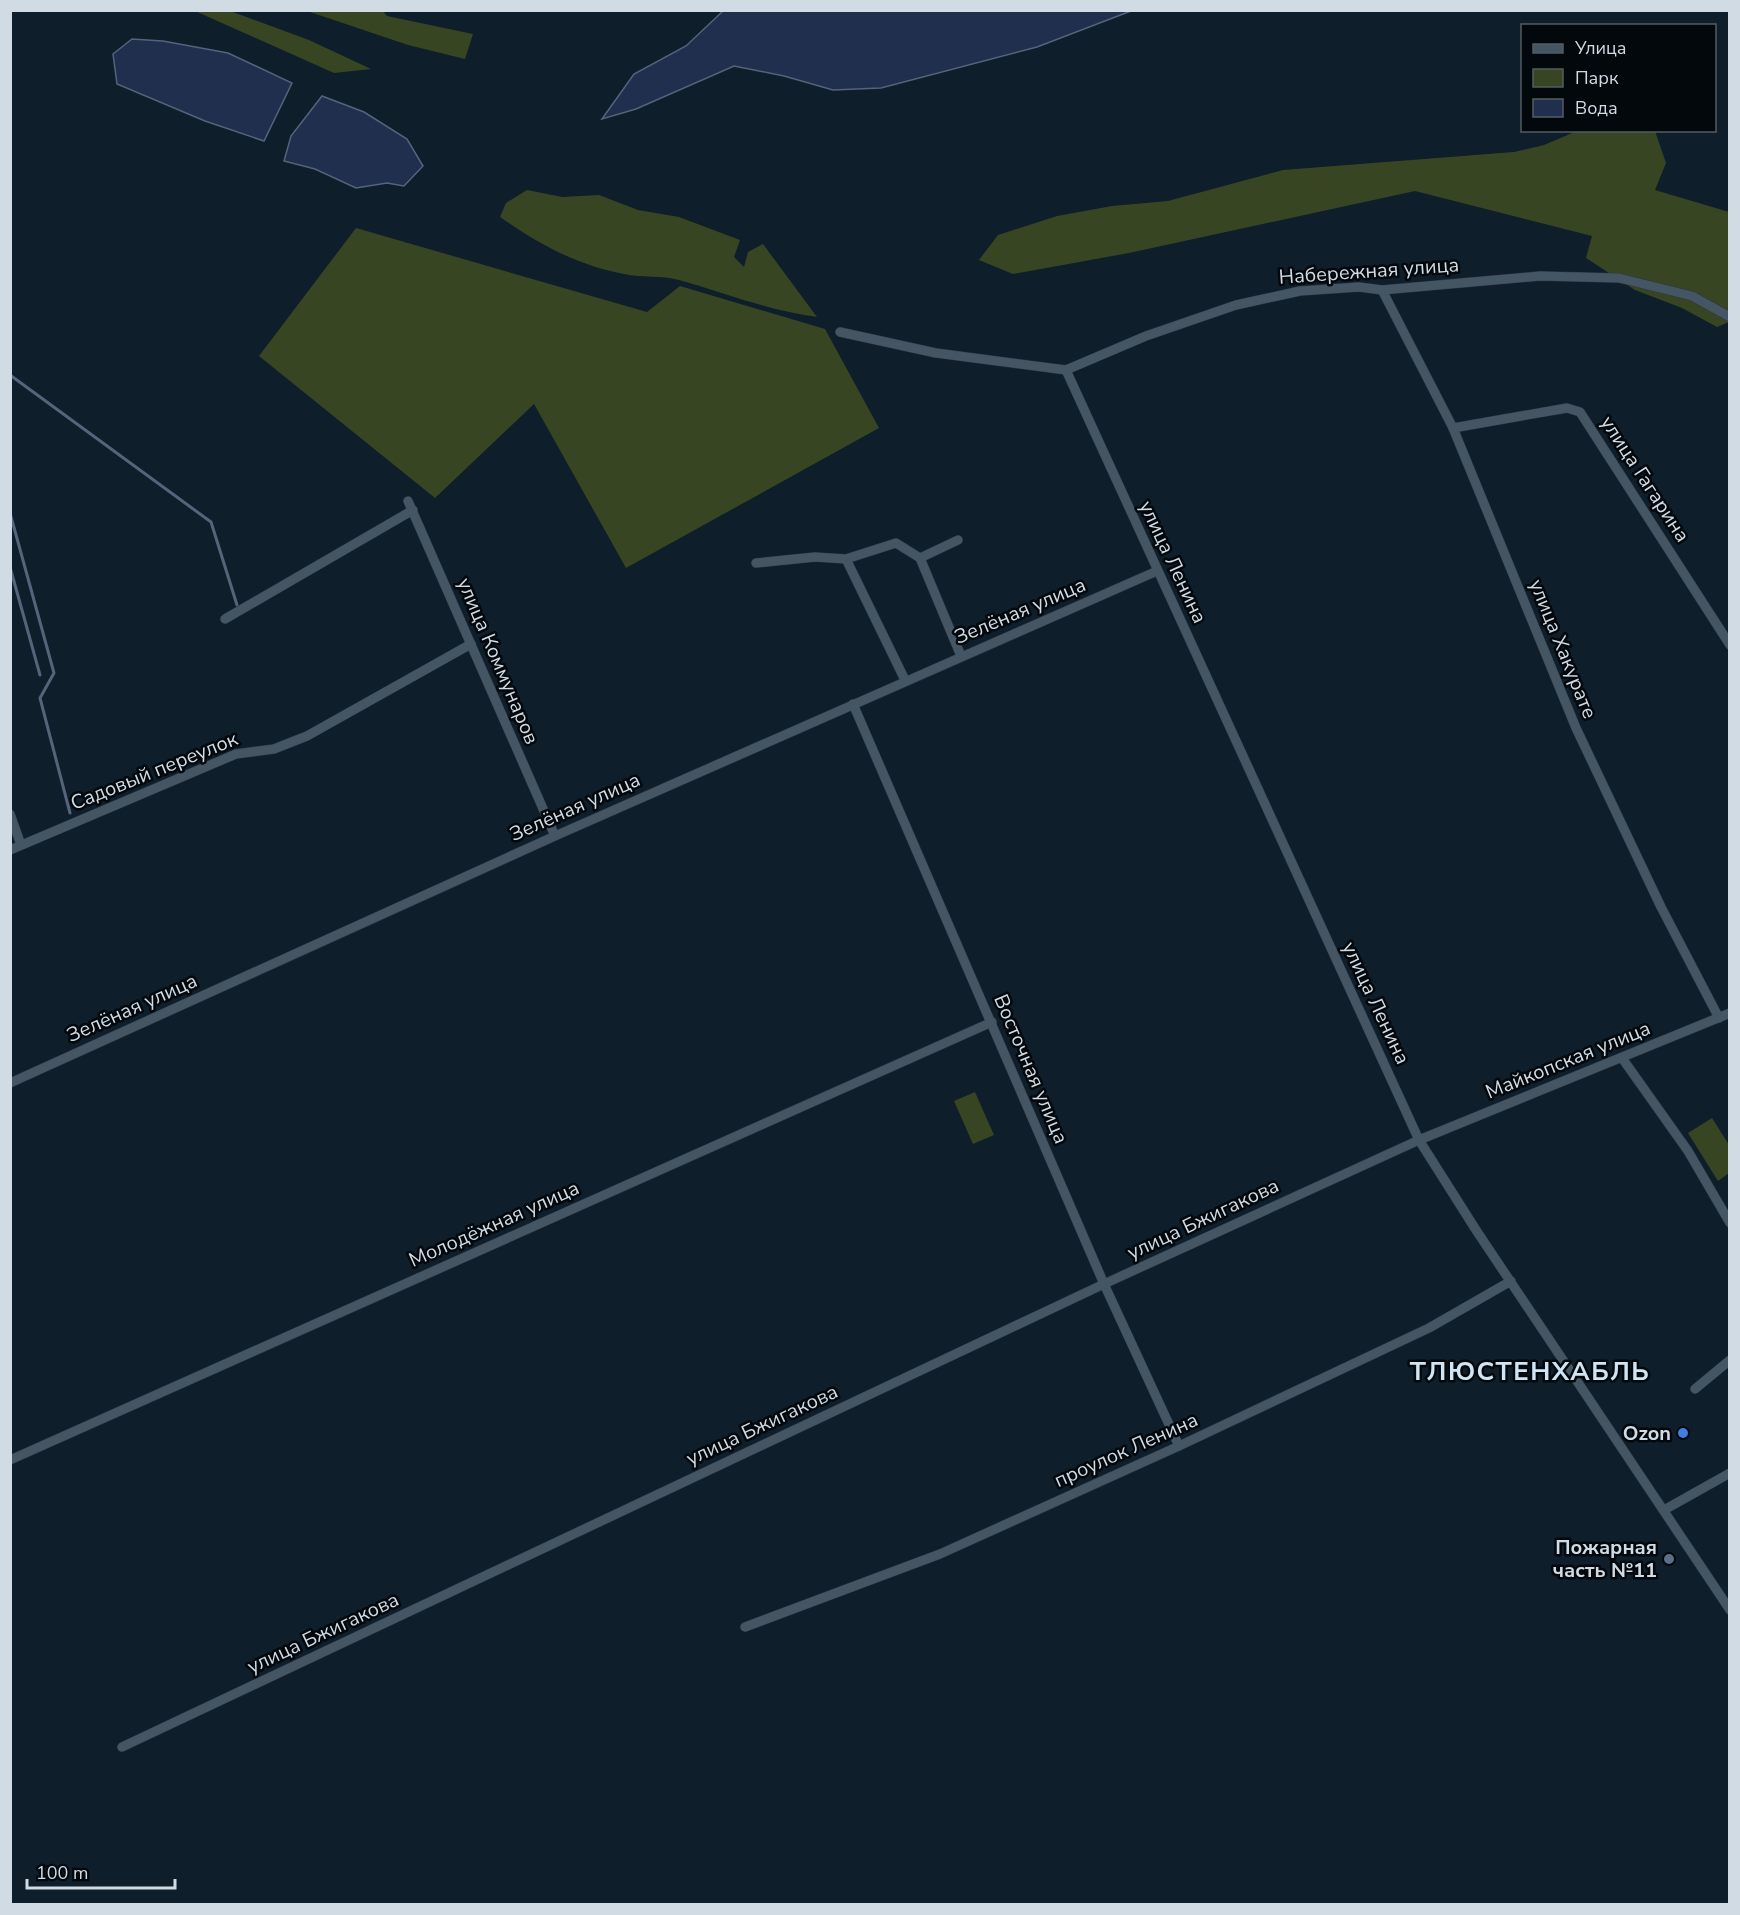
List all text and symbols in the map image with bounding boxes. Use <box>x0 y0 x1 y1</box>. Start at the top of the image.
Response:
legend <box>1521 24 1716 132</box>
text: Улица <box>1574 36 1626 60</box>
text: Парк <box>1575 66 1619 90</box>
text: Вода <box>1575 96 1618 120</box>
street label: Набережная улица <box>1278 251 1460 291</box>
street label: улица Гагарина <box>1594 411 1696 547</box>
street label: улица Ленина <box>1133 496 1213 628</box>
street label: Зелёная улица <box>950 571 1090 651</box>
street label: улица Коммунаров <box>451 574 545 748</box>
street label: улица Хакурате <box>1523 575 1603 723</box>
street label: Садовый переулок <box>66 725 242 817</box>
street label: Зелёная улица <box>505 766 645 848</box>
street label: улица Ленина <box>1336 937 1416 1069</box>
street label: Зелёная улица <box>62 967 202 1049</box>
street label: Восточная улица <box>987 990 1075 1148</box>
street label: Майкопская улица <box>1482 1015 1654 1105</box>
street label: улица Бжигакова <box>1123 1172 1283 1266</box>
street label: Молодёжная улица <box>405 1174 583 1274</box>
district label: ТЛЮСТЕНХАБЛЬ <box>1410 1354 1650 1389</box>
street label: улица Бжигакова <box>682 1378 842 1472</box>
street label: проулок Ленина <box>1050 1406 1202 1494</box>
place label: Ozon <box>1623 1420 1671 1447</box>
marker: Ozon <box>1676 1426 1690 1440</box>
place label: Пожарная часть №11 <box>1553 1534 1657 1584</box>
marker: Пожарная часть №11 <box>1662 1552 1676 1566</box>
street label: улица Бжигакова <box>243 1586 403 1680</box>
scale bar <box>27 1852 176 1890</box>
text: 100 m <box>36 1861 88 1885</box>

